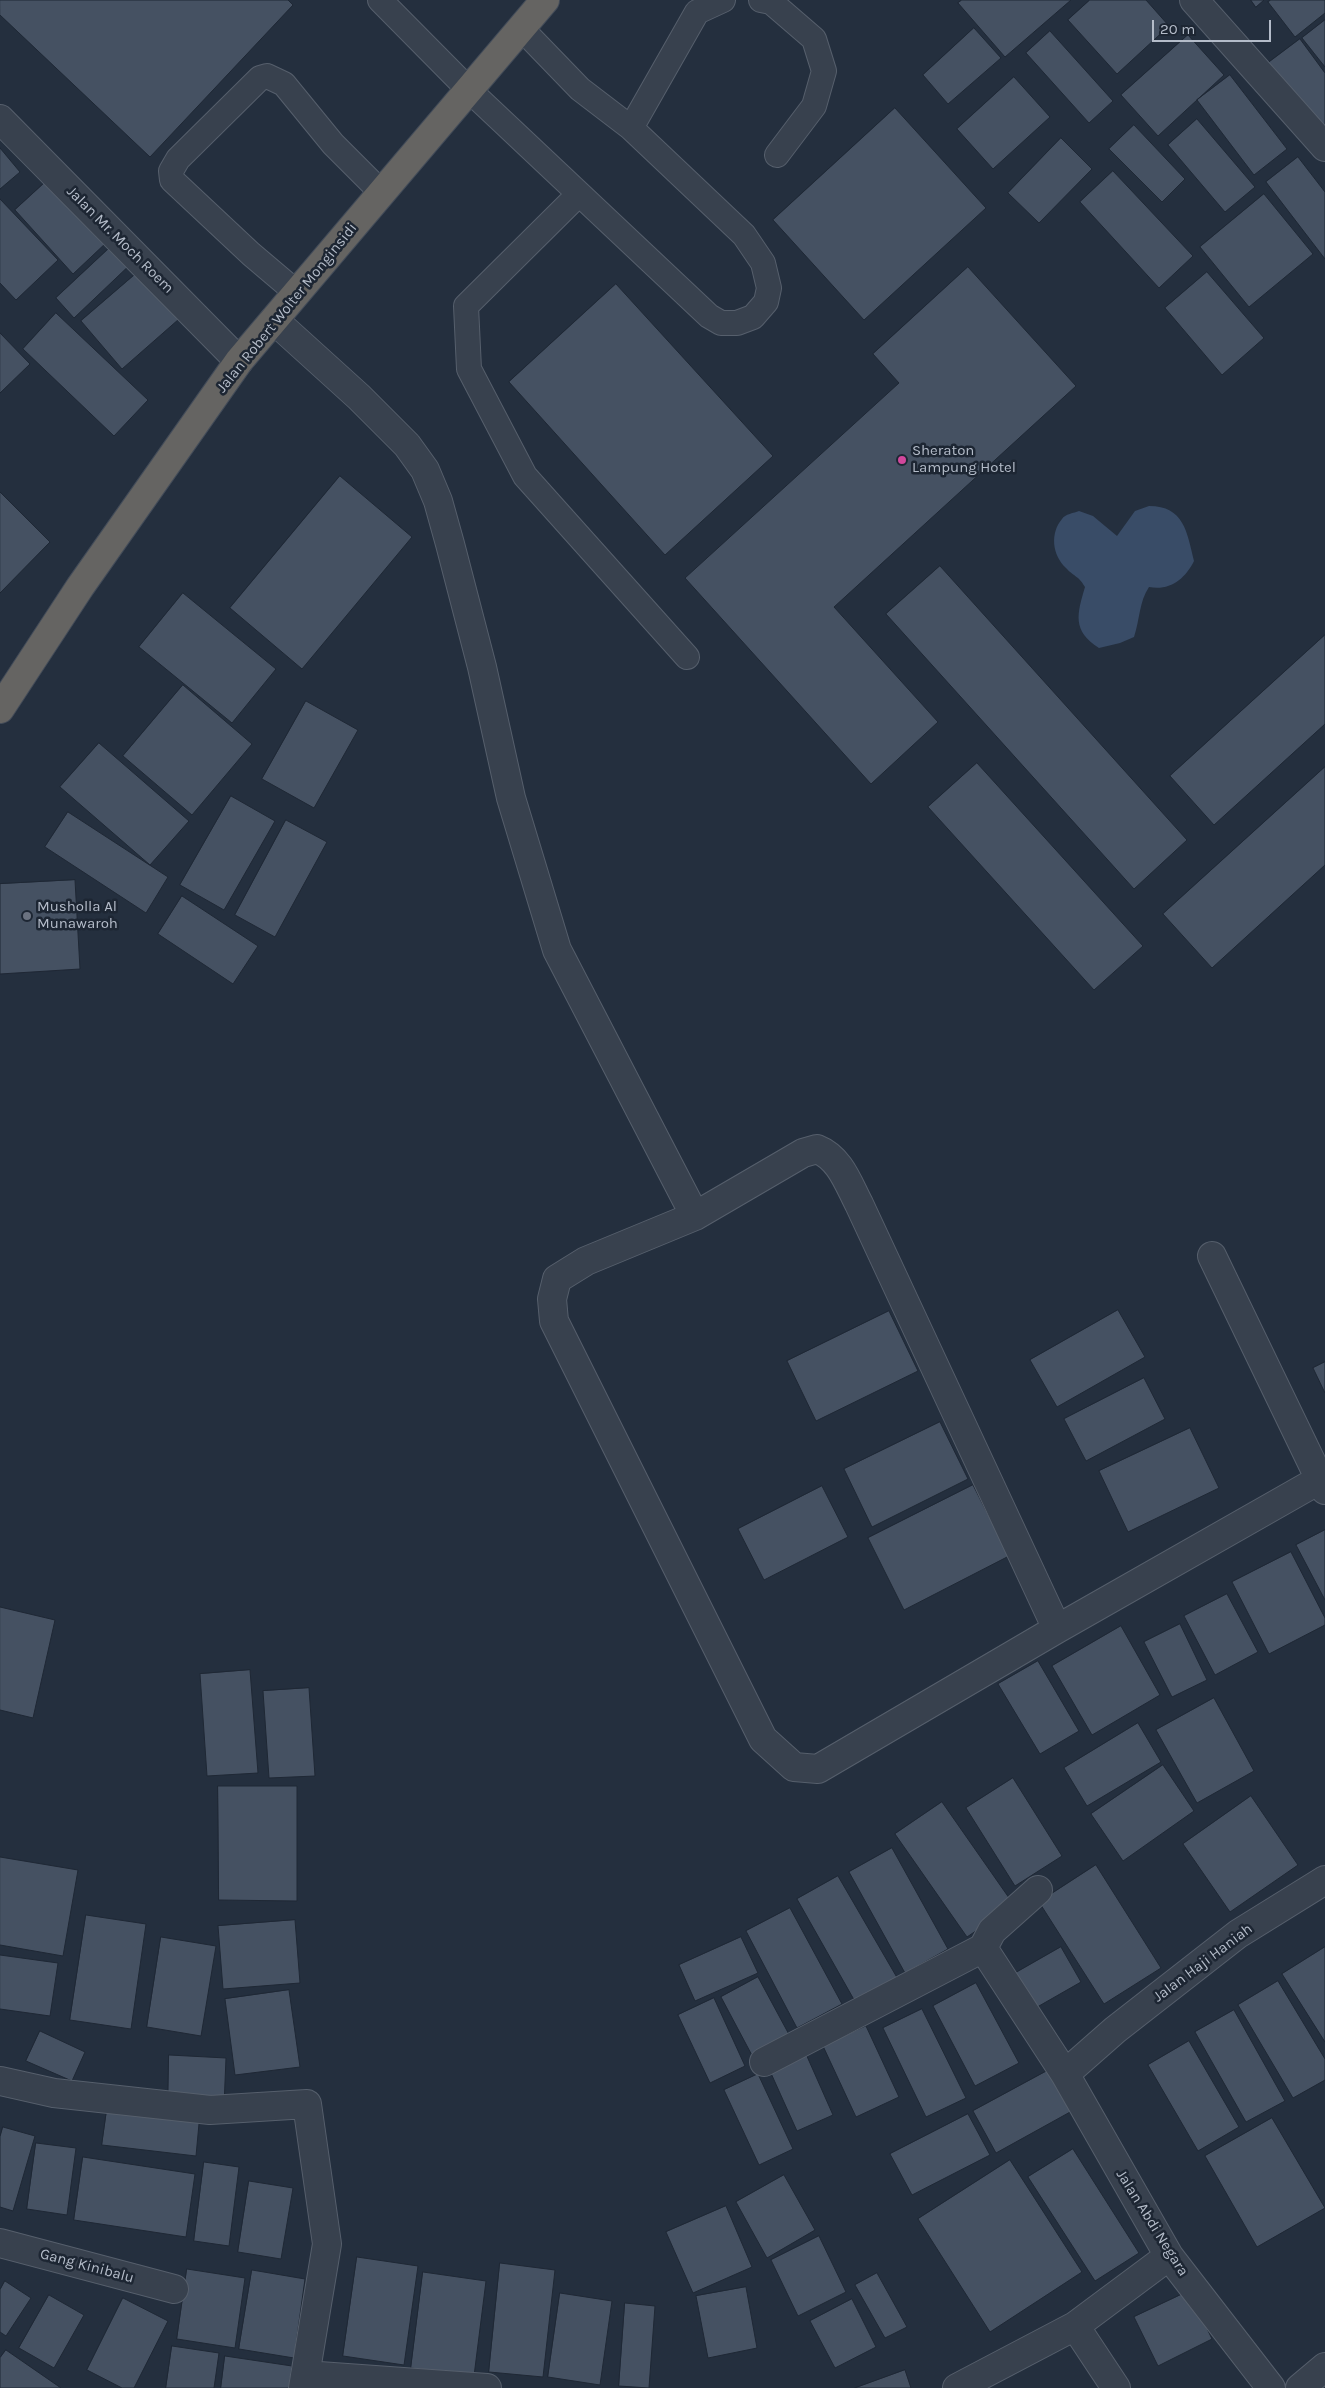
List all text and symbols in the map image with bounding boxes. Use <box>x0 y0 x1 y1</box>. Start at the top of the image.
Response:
scale bar <box>1155 10 1274 42</box>
text: 20 m <box>1160 20 1195 38</box>
street label: Jalan Mr. Moch Roem <box>63 183 177 297</box>
street label: Jalan Robert Wolter Monginsidi <box>213 219 361 397</box>
place label: Sheraton Lampung Hotel <box>912 442 1016 477</box>
marker: Sheraton Lampung Hotel <box>896 454 908 466</box>
place label: Musholla Al Munawaroh <box>37 898 118 933</box>
marker: Musholla Al Munawaroh <box>21 910 33 922</box>
street label: Jalan Haji Haniah <box>1150 1920 1256 2006</box>
street label: Jalan Abdi Negara <box>1112 2166 1192 2280</box>
street label: Gang Kinibalu <box>38 2245 136 2287</box>

